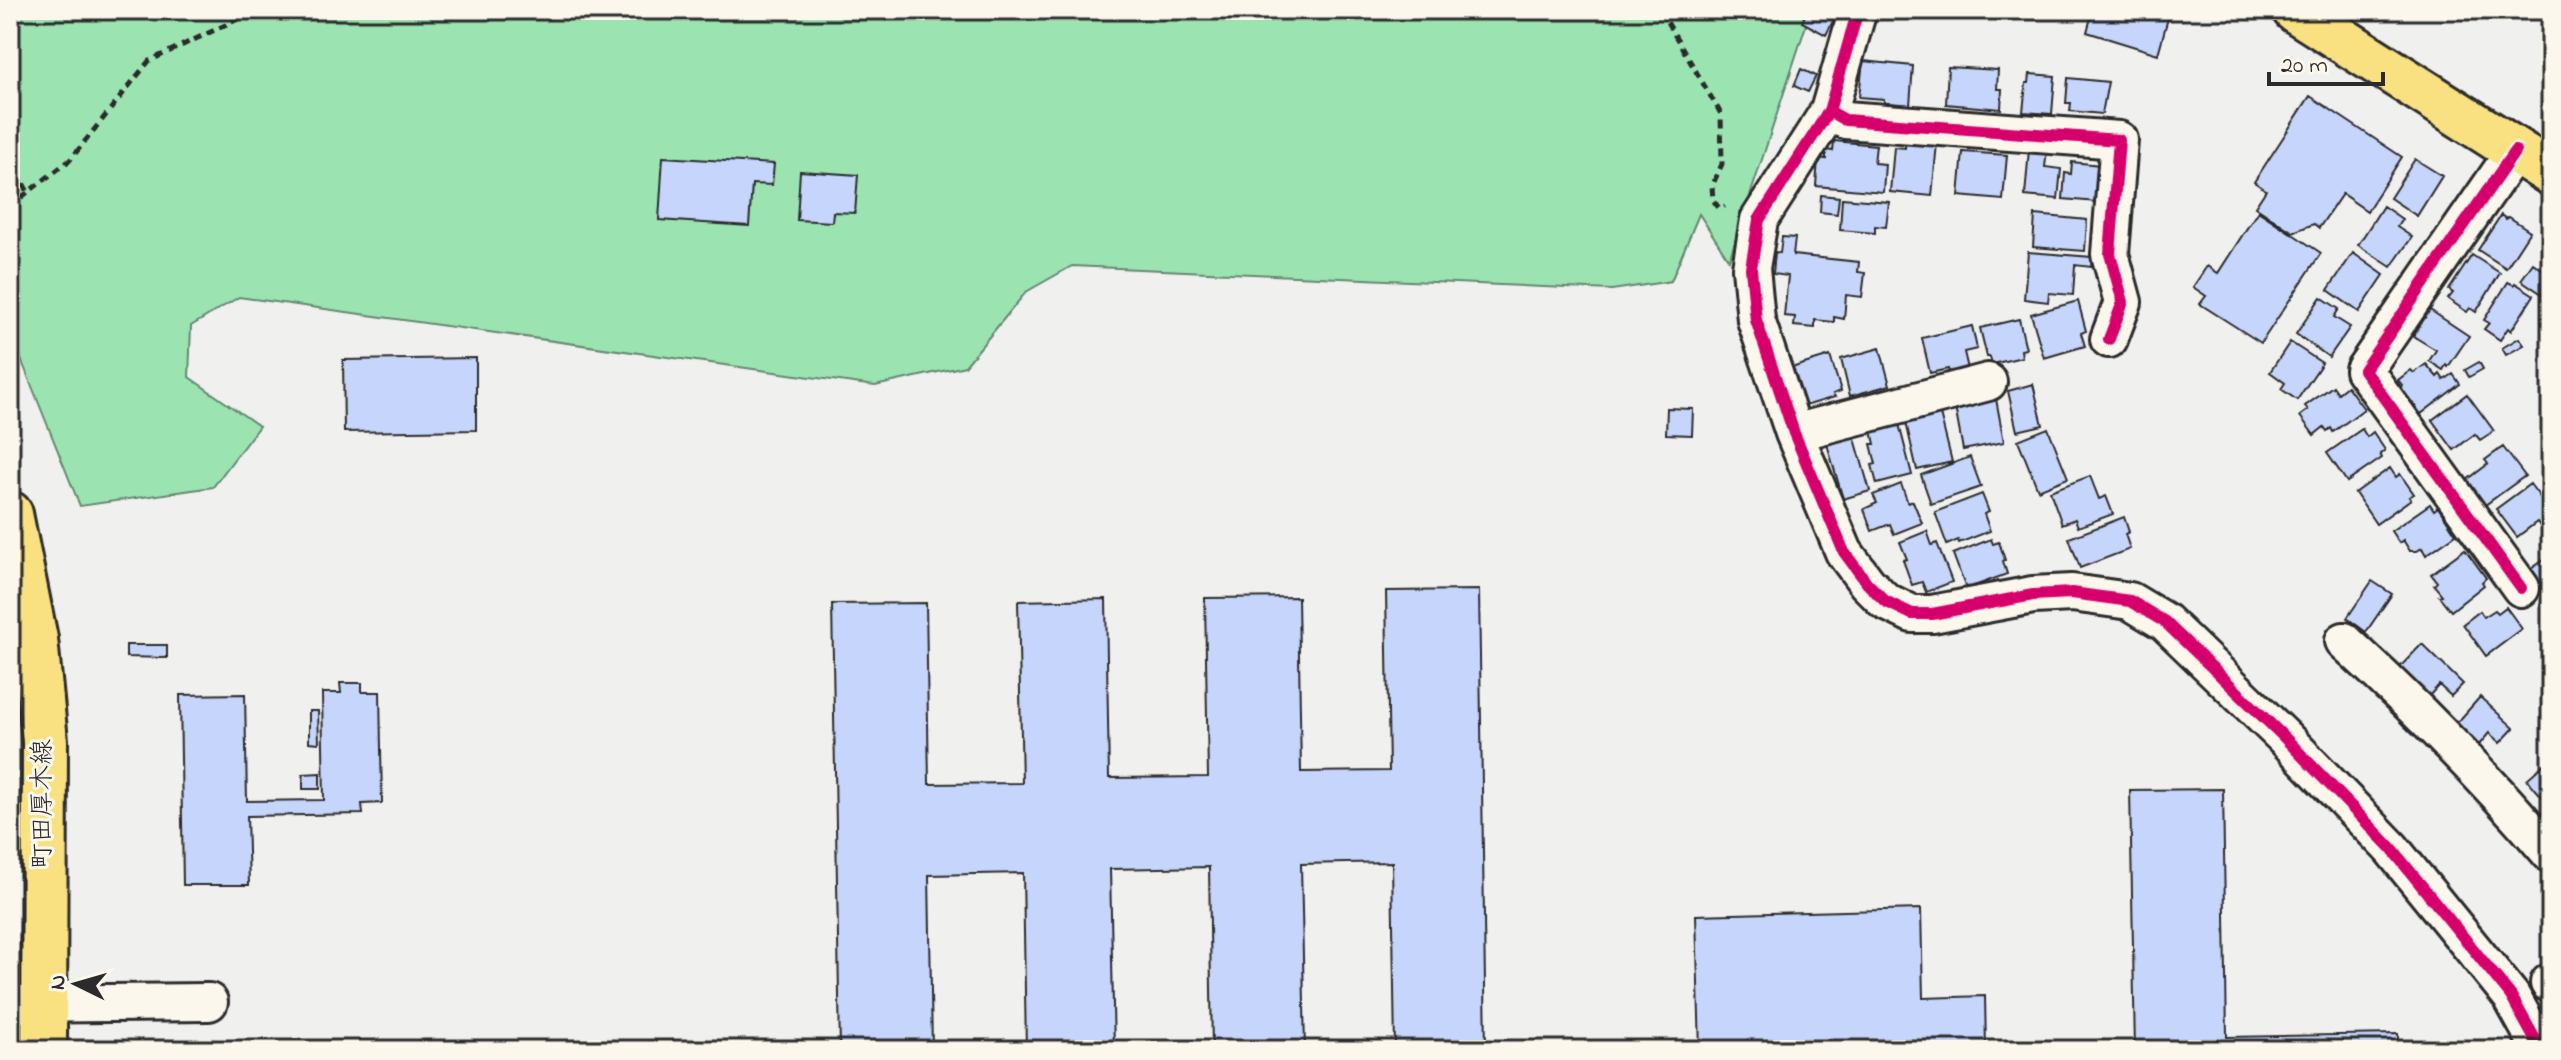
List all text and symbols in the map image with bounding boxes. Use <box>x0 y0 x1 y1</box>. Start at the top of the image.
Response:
scale bar <box>2269 36 2383 86</box>
text: 20 m <box>2281 49 2328 84</box>
street label: 町田厚木線 <box>25 739 63 869</box>
north arrow <box>36 944 116 1024</box>
text: N <box>42 974 76 991</box>

